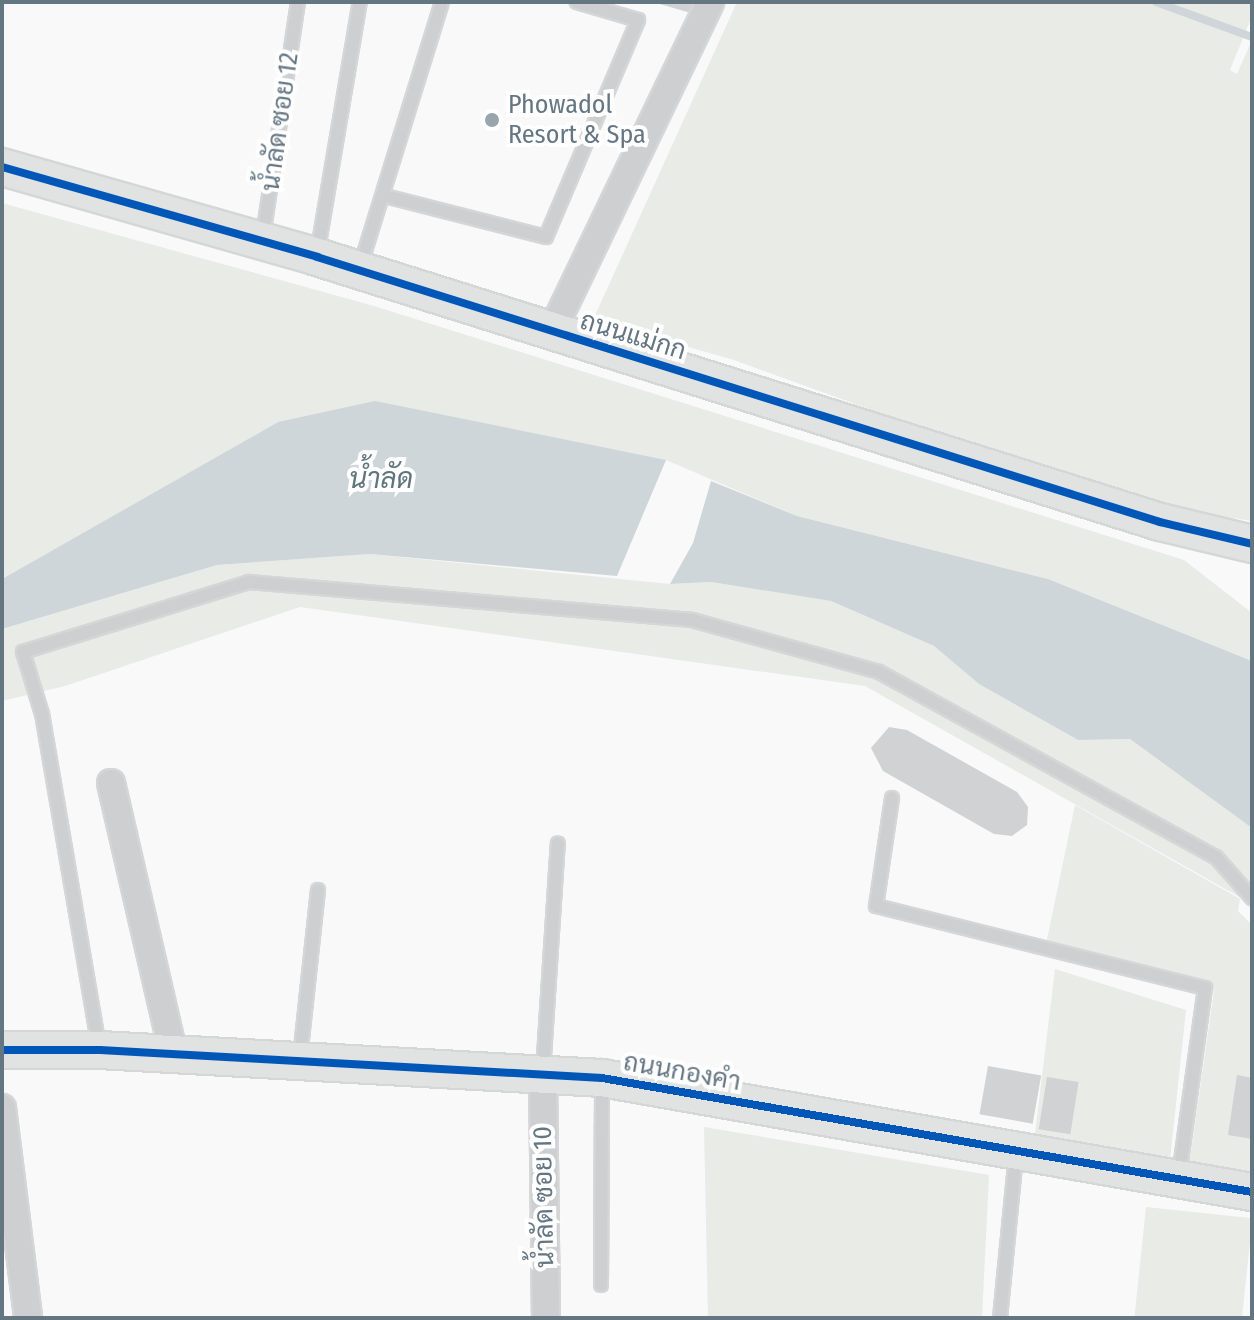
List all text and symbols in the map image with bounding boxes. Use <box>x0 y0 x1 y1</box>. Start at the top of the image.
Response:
street label: น้ำลัด ซอย 12 <box>255 51 305 193</box>
place label: Phowadol Resort & Spa <box>508 89 646 150</box>
marker: Phowadol Resort & Spa <box>483 111 501 129</box>
street label: ถนนแม่กก <box>576 305 690 367</box>
water label: น้ำลัด <box>349 462 413 496</box>
street label: ถนนกองคำ <box>621 1046 743 1098</box>
street label: น้ำลัด ซอย 10 <box>527 1126 561 1268</box>

